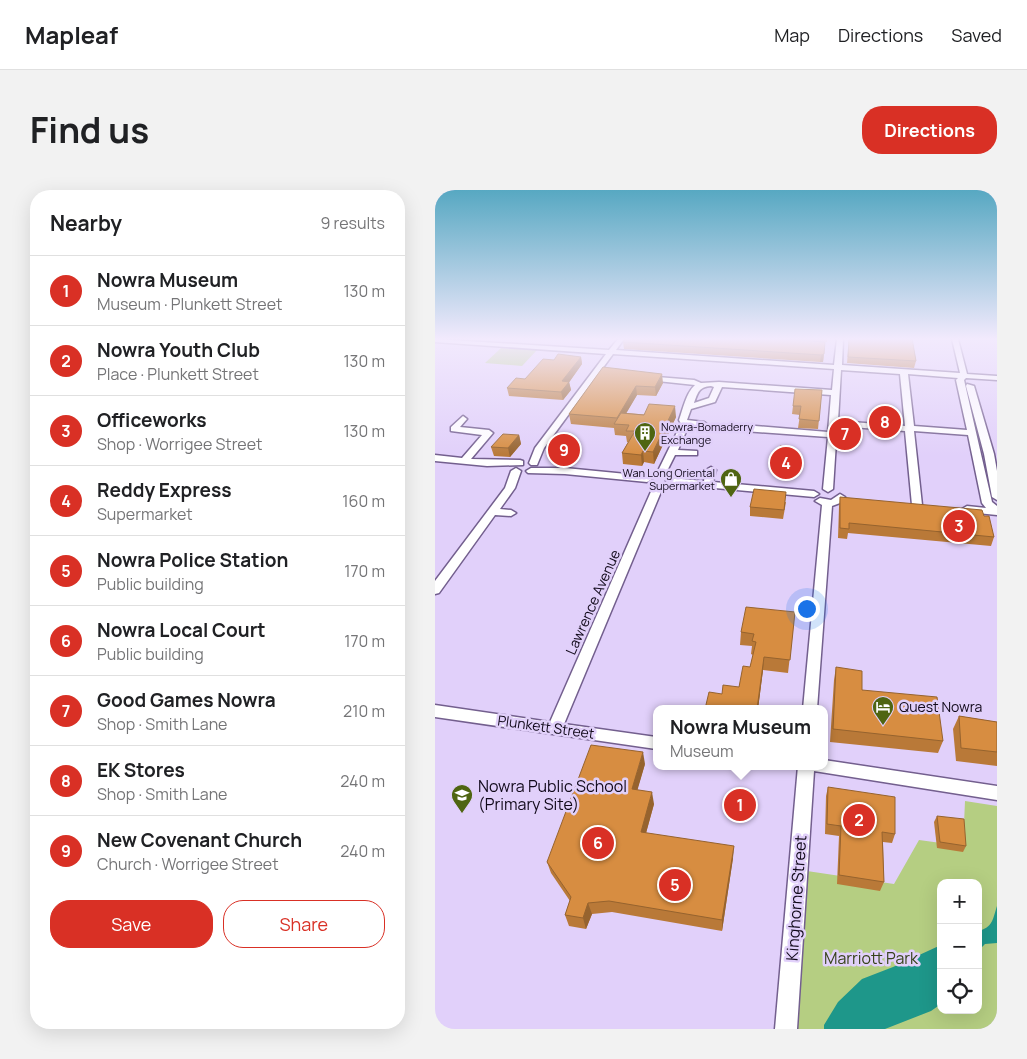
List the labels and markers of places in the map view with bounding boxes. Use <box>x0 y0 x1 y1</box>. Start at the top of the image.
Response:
pin: 8 <box>869 403 901 441</box>
pin: 7 <box>829 415 861 453</box>
place label: Nowra-Bomaderry Exchange <box>661 419 753 447</box>
building icon: Nowra-Bomaderry Exchange <box>633 421 657 452</box>
pin: 9 <box>548 431 580 469</box>
pin: 4 <box>770 444 802 482</box>
place label: Wan Long Oriental Supermarket <box>623 465 715 493</box>
shop icon: Wan Long Oriental Supermarket <box>719 467 743 498</box>
pin: 3 <box>943 507 975 545</box>
hotel icon: Quest Nowra <box>871 695 895 726</box>
place label: Quest Nowra <box>899 697 982 716</box>
place label: Nowra Public School (Primary Site) <box>478 775 627 815</box>
school or university icon: Nowra Public School (Primary Site) <box>450 783 474 814</box>
pin: 1 <box>724 786 756 824</box>
pin: 2 <box>843 801 875 839</box>
pin: 6 <box>582 824 614 862</box>
pin: 5 <box>659 866 691 904</box>

